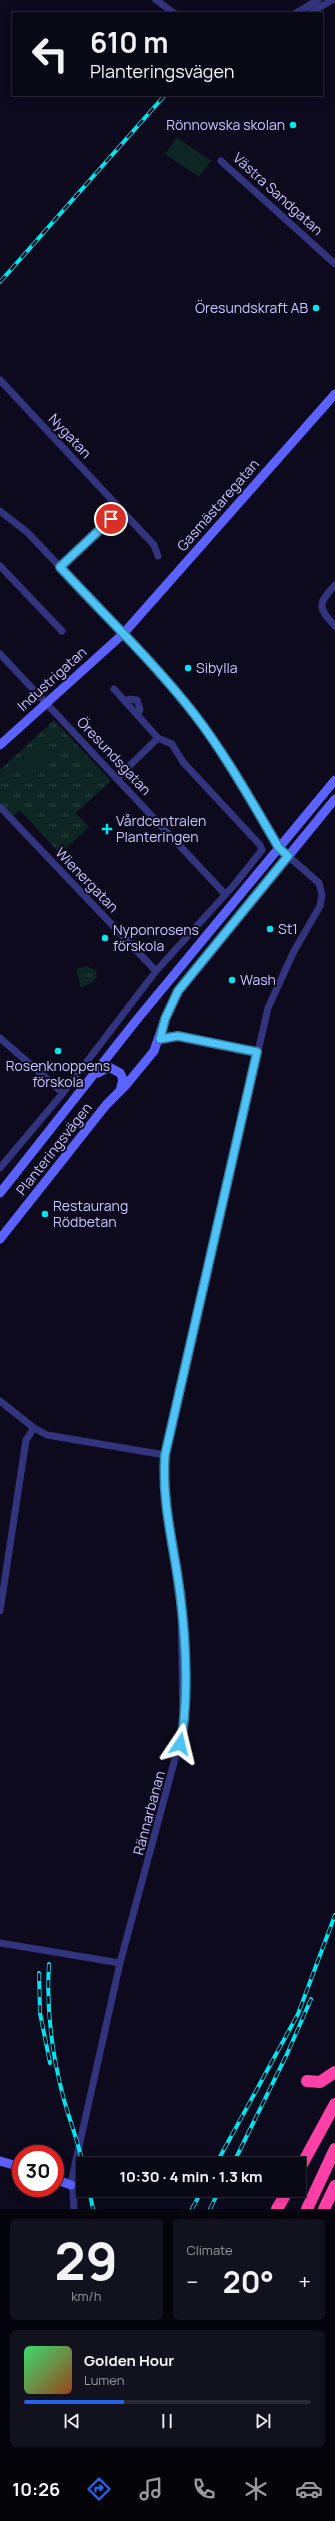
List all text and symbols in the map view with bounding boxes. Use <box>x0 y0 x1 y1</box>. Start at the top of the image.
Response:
text: 610 m <box>90 23 168 61</box>
icon: left <box>24 28 76 80</box>
text: Planteringsvägen <box>90 59 234 83</box>
place label: Rönnowska skolan <box>166 115 285 134</box>
marker: Rönnowska skolan <box>288 120 298 130</box>
street label: Västra Sandgatan <box>229 148 327 239</box>
place label: Öresundskraft AB <box>195 298 308 317</box>
marker: Öresundskraft AB <box>311 303 321 313</box>
street label: Nygatan <box>45 409 96 462</box>
street label: Gasmästaregatan <box>172 455 263 555</box>
pin <box>94 502 128 536</box>
icon: arrive <box>100 508 122 530</box>
street label: Industrigatan <box>13 642 90 715</box>
place label: Sibylla <box>196 658 238 677</box>
marker: Sibylla <box>183 663 193 673</box>
street label: Öresundsgatan <box>73 712 156 799</box>
place label: Vårdcentralen Planteringen <box>116 811 206 846</box>
marker: Vårdcentralen Planteringen <box>101 823 113 835</box>
street label: Wienergatan <box>52 843 123 916</box>
place label: St1 <box>278 919 298 938</box>
place label: Nyponrosens förskola <box>113 920 199 955</box>
marker: St1 <box>265 924 275 934</box>
marker: Nyponrosens förskola <box>100 933 110 943</box>
place label: Wash <box>240 970 276 989</box>
marker: Wash <box>227 975 237 985</box>
marker: Rosenknoppens förskola <box>53 1046 63 1056</box>
place label: Rosenknoppens förskola <box>6 1056 110 1091</box>
street label: Planteringsvägen <box>12 1099 96 1199</box>
place label: Restaurang Rödbetan <box>53 1196 128 1231</box>
marker: Restaurang Rödbetan <box>40 1209 50 1219</box>
position arrow <box>159 1723 201 1765</box>
street label: Rännarbanan <box>128 1769 169 1857</box>
speed limit sign: 30 <box>12 2145 64 2197</box>
text: 10:30 · 4 min · 1.3 km <box>119 2166 263 2187</box>
text: 29 <box>55 2225 118 2296</box>
text: Climate <box>187 2241 233 2259</box>
text: 20° <box>223 2261 274 2302</box>
text: − <box>187 2267 198 2297</box>
text: + <box>298 2267 311 2297</box>
text: km/h <box>71 2287 101 2305</box>
text: Golden Hour <box>84 2350 174 2371</box>
text: Lumen <box>84 2371 124 2389</box>
icon: previous <box>61 2410 83 2432</box>
icon: pause <box>156 2410 178 2432</box>
icon: next <box>252 2410 274 2432</box>
icon: directions <box>85 2475 113 2503</box>
icon: music <box>137 2475 165 2503</box>
icon: phone <box>190 2475 218 2503</box>
icon: climate <box>242 2475 270 2503</box>
icon: car <box>295 2475 323 2503</box>
text: 10:26 <box>12 2477 60 2501</box>

